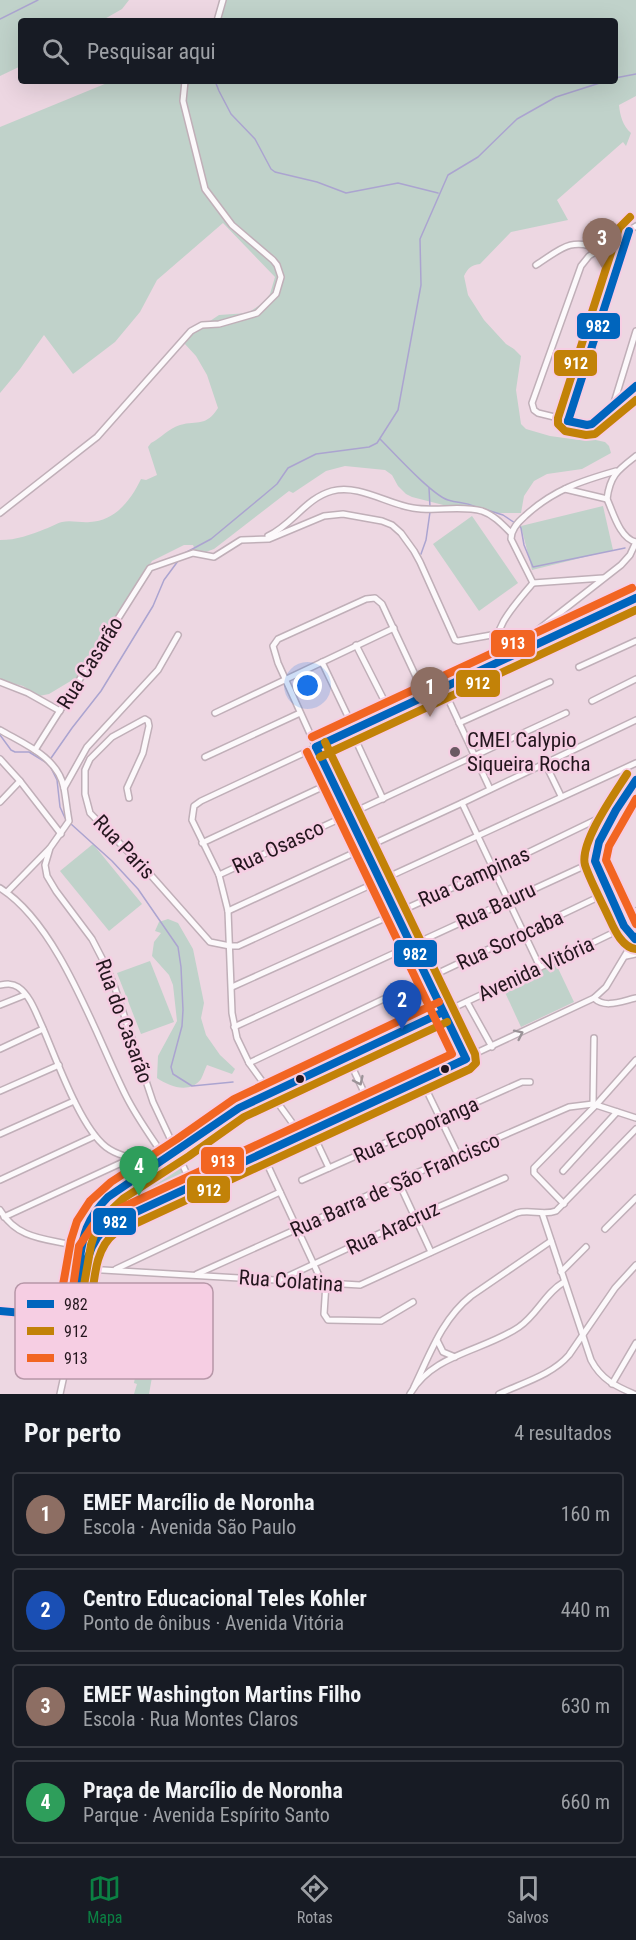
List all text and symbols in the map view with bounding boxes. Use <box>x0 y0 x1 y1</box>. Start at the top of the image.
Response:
search box <box>18 18 618 84</box>
icon: search <box>39 35 72 68</box>
text: Pesquisar aqui <box>87 39 216 64</box>
pin: 3 <box>582 218 622 268</box>
line badge: 982 <box>576 312 621 340</box>
text: 982 <box>586 317 610 336</box>
line badge: 912 <box>553 349 598 377</box>
text: 912 <box>564 354 588 373</box>
street label: Rua Casarão <box>52 612 128 714</box>
line badge: 913 <box>490 629 536 658</box>
text: 913 <box>501 634 525 653</box>
pin: 1 <box>410 668 450 717</box>
line badge: 912 <box>455 669 501 698</box>
your location <box>293 671 322 700</box>
text: 912 <box>466 674 490 693</box>
place label: CMEI Calypio Siqueira Rocha <box>467 728 591 776</box>
marker: CMEI Calypio Siqueira Rocha <box>448 745 462 759</box>
street label: Rua Paris <box>88 810 160 884</box>
street label: Rua Osasco <box>228 815 328 879</box>
street label: Rua Campinas <box>415 842 533 912</box>
street label: Rua Bauru <box>453 877 539 935</box>
street label: Rua Sorocaba <box>453 905 567 975</box>
street label: Avenida Vitória <box>474 932 598 1006</box>
line badge: 982 <box>393 939 438 968</box>
text: 982 <box>403 945 427 964</box>
street label: Rua do Casarão <box>90 956 158 1086</box>
pin: 2 <box>382 980 422 1030</box>
one-way arrow <box>512 1029 523 1041</box>
unlabelled marker <box>439 1063 451 1075</box>
unlabelled marker <box>294 1073 306 1085</box>
one-way arrow <box>351 1074 363 1085</box>
street label: Rua Ecoporanga <box>350 1092 482 1168</box>
street label: Rua Barra de São Francisco <box>287 1128 503 1242</box>
pin: 4 <box>120 1146 158 1196</box>
line badge: 913 <box>200 1146 245 1175</box>
text: 913 <box>211 1152 235 1171</box>
line badge: 912 <box>186 1175 231 1204</box>
text: 912 <box>197 1181 221 1200</box>
street label: Rua Aracruz <box>343 1196 443 1260</box>
line badge: 982 <box>92 1207 137 1236</box>
text: 982 <box>103 1213 127 1232</box>
street label: Rua Colatina <box>238 1265 344 1297</box>
legend <box>15 1283 213 1379</box>
text: 982 <box>64 1295 88 1314</box>
text: 912 <box>64 1322 88 1341</box>
text: 913 <box>64 1349 88 1368</box>
text: Por perto <box>24 1418 121 1448</box>
text: 4 resultados <box>514 1421 612 1445</box>
text: EMEF Marcílio de Noronha <box>83 1490 315 1515</box>
text: 1 <box>40 1502 51 1526</box>
text: 160 m <box>561 1502 610 1526</box>
text: Escola · Avenida São Paulo <box>83 1515 296 1539</box>
text: Centro Educacional Teles Kohler <box>83 1586 367 1611</box>
text: 2 <box>40 1598 51 1622</box>
text: 440 m <box>561 1598 610 1622</box>
text: Ponto de ônibus · Avenida Vitória <box>83 1611 344 1635</box>
text: EMEF Washington Martins Filho <box>83 1682 361 1707</box>
text: 3 <box>40 1694 51 1718</box>
text: 630 m <box>561 1694 610 1718</box>
text: Escola · Rua Montes Claros <box>83 1707 298 1731</box>
text: Praça de Marcílio de Noronha <box>83 1778 343 1803</box>
text: 4 <box>40 1790 51 1814</box>
text: 660 m <box>561 1790 610 1814</box>
text: Parque · Avenida Espírito Santo <box>83 1803 330 1827</box>
tab: Mapa <box>87 1872 122 1927</box>
tab: Rotas <box>297 1872 333 1927</box>
tab: Salvos <box>507 1872 549 1927</box>

